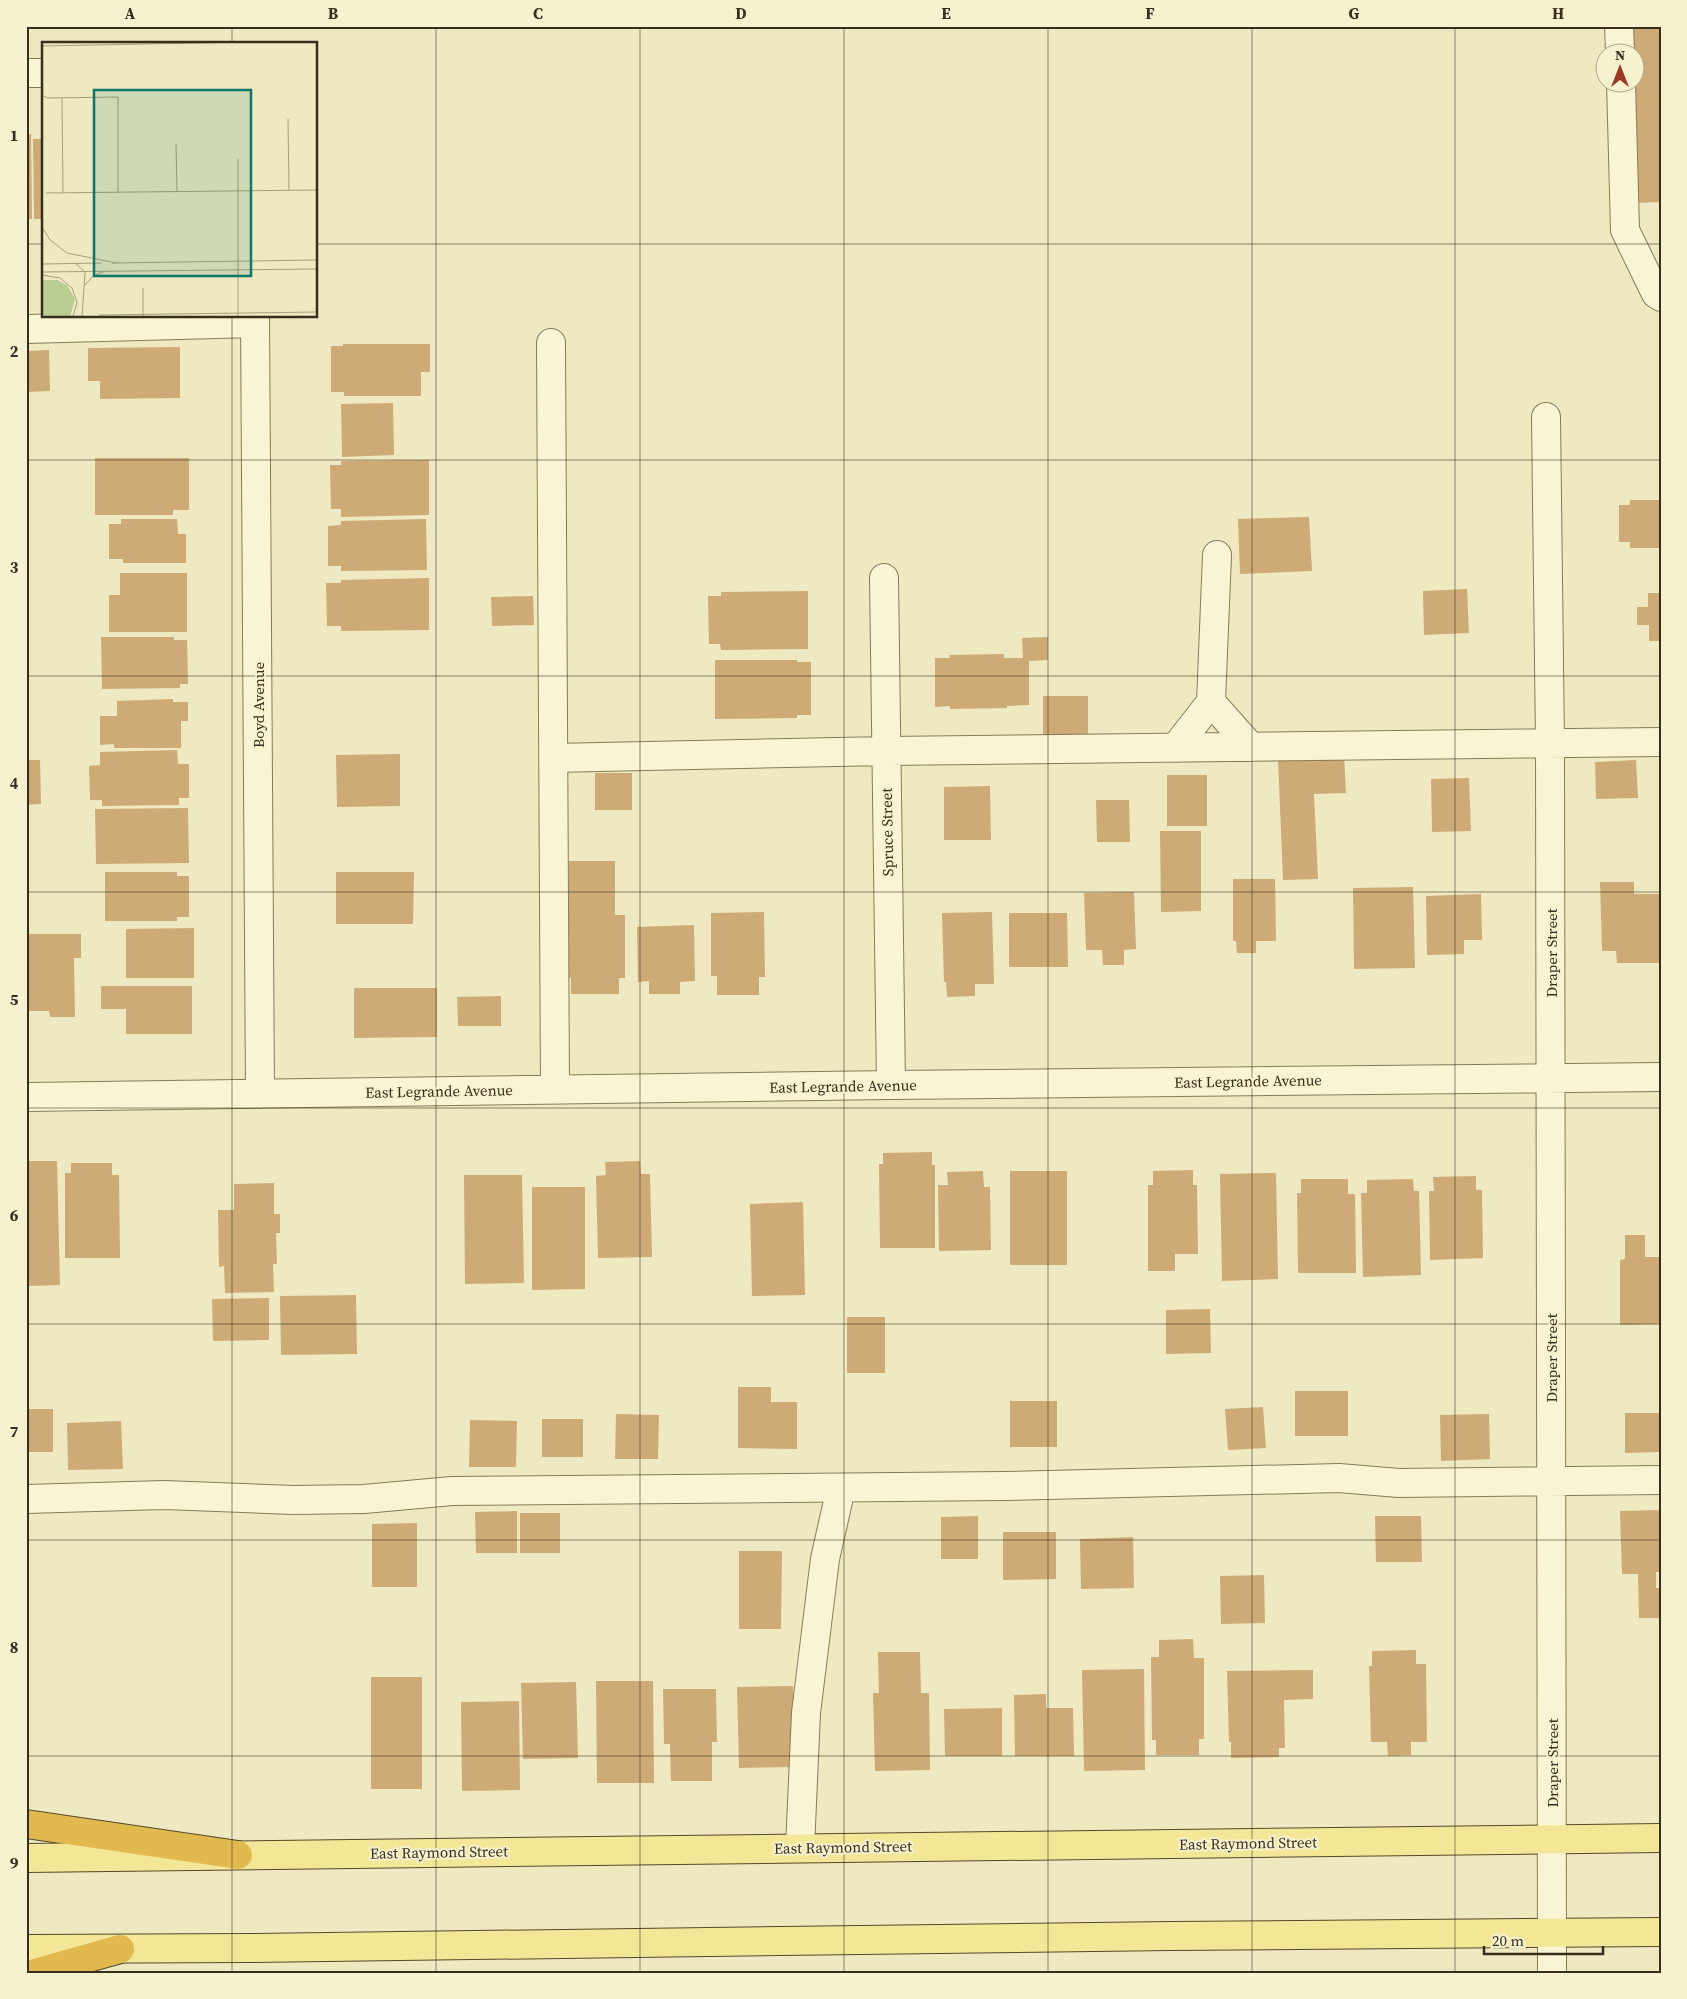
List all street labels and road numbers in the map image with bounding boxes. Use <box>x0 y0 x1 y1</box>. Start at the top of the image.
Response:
street label: Boyd Avenue <box>248 662 269 748</box>
street label: Spruce Street <box>876 787 898 876</box>
street label: Draper Street <box>1541 908 1562 998</box>
street label: East Legrande Avenue <box>1174 1069 1322 1093</box>
street label: East Legrande Avenue <box>769 1074 917 1098</box>
street label: East Legrande Avenue <box>365 1079 513 1103</box>
street label: Draper Street <box>1541 1313 1562 1403</box>
street label: Draper Street <box>1542 1718 1563 1808</box>
street label: East Raymond Street <box>1179 1831 1317 1855</box>
street label: East Raymond Street <box>774 1835 912 1859</box>
street label: East Raymond Street <box>370 1840 508 1864</box>

